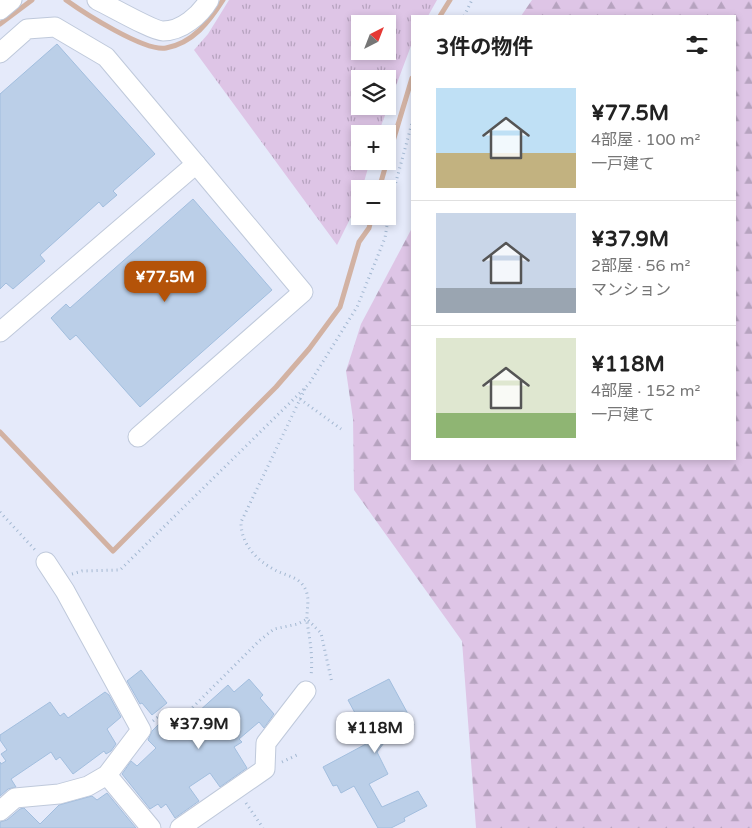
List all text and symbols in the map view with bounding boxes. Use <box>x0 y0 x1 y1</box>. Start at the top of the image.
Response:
north arrow <box>351 15 396 60</box>
map controls <box>351 15 396 225</box>
icon: filters <box>683 31 711 59</box>
text: 3件の物件 <box>436 35 533 60</box>
button: layers <box>351 70 396 115</box>
text: ¥77.5M <box>591 101 669 126</box>
icon: home <box>476 108 536 168</box>
button: + <box>351 125 396 170</box>
text: 4部屋 · 100 m² <box>591 130 700 150</box>
text: 一戸建て <box>591 154 655 174</box>
button: − <box>351 180 396 225</box>
text: ¥37.9M <box>591 227 669 252</box>
icon: home <box>476 233 536 293</box>
text: 2部屋 · 56 m² <box>591 256 690 276</box>
pin: ¥77.5M <box>124 260 206 303</box>
text: ¥77.5M <box>135 267 195 287</box>
text: マンション <box>591 280 671 300</box>
text: ¥118M <box>591 352 665 377</box>
icon: home <box>476 358 536 418</box>
text: 4部屋 · 152 m² <box>591 381 700 401</box>
text: 一戸建て <box>591 405 655 425</box>
pin: ¥37.9M <box>158 708 240 750</box>
pin: ¥118M <box>340 712 410 754</box>
text: ¥37.9M <box>169 714 229 734</box>
text: ¥118M <box>347 718 403 738</box>

